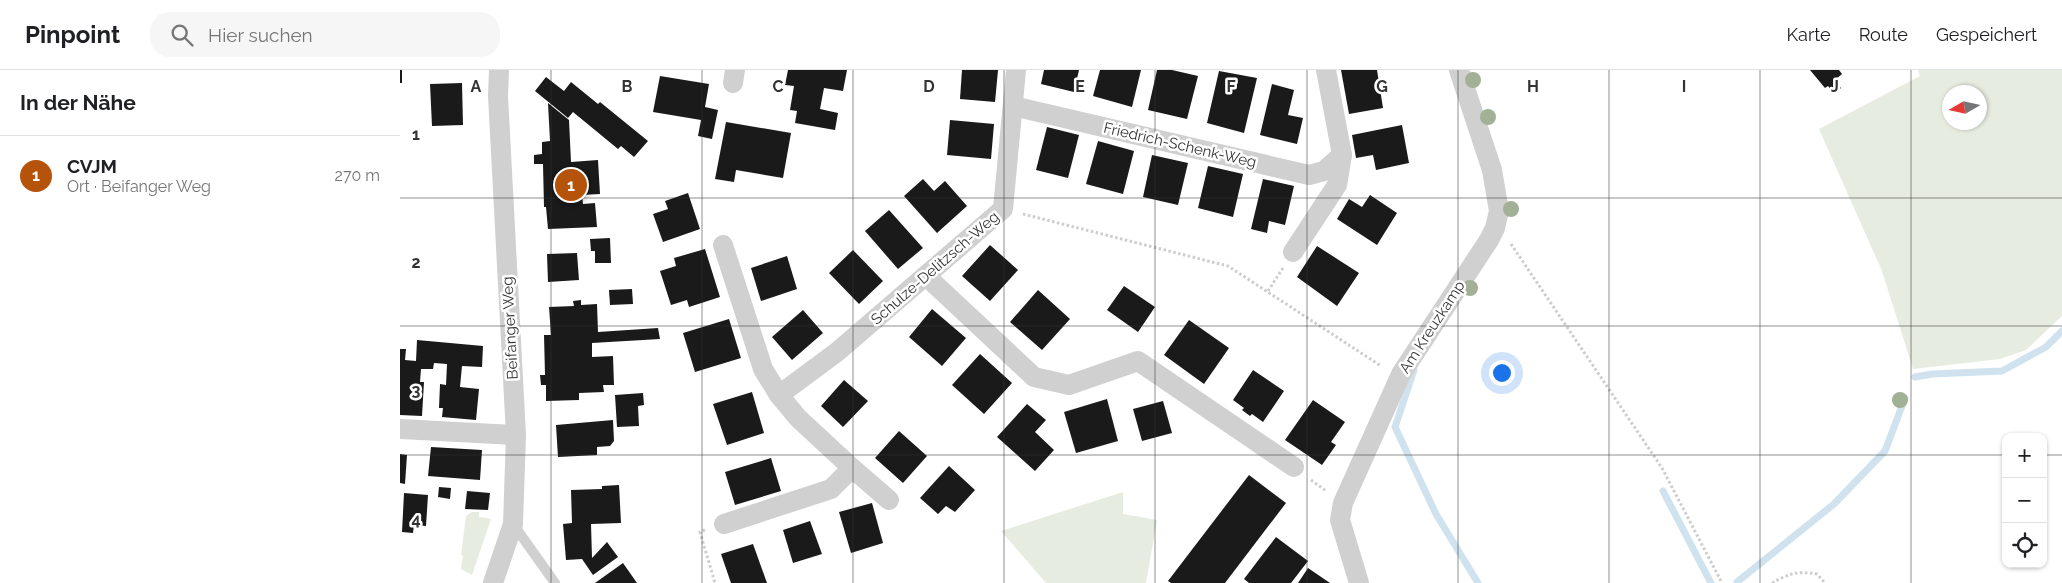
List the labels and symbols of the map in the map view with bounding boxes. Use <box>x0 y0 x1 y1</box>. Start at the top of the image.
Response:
text: A <box>471 77 482 96</box>
text: B <box>622 77 633 96</box>
text: C <box>773 77 784 96</box>
text: D <box>923 77 935 96</box>
text: E <box>1075 77 1085 96</box>
text: F <box>1226 77 1236 96</box>
text: G <box>1376 77 1388 96</box>
text: H <box>1527 77 1539 96</box>
text: I <box>1682 77 1686 96</box>
text: J <box>1831 77 1839 96</box>
north arrow <box>1942 85 1987 130</box>
street label: Friedrich-Schenk-Weg <box>1102 119 1258 171</box>
text: 1 <box>412 125 420 144</box>
pin: 1 <box>555 166 587 204</box>
street label: Schulze-Delitzsch-Weg <box>867 208 1003 328</box>
text: 2 <box>411 253 421 272</box>
street label: Beifanger Weg <box>498 276 522 380</box>
street label: Am Kreuzkamp <box>1395 277 1469 377</box>
your location <box>1489 360 1515 386</box>
text: 3 <box>412 381 421 400</box>
text: 4 <box>411 510 421 529</box>

